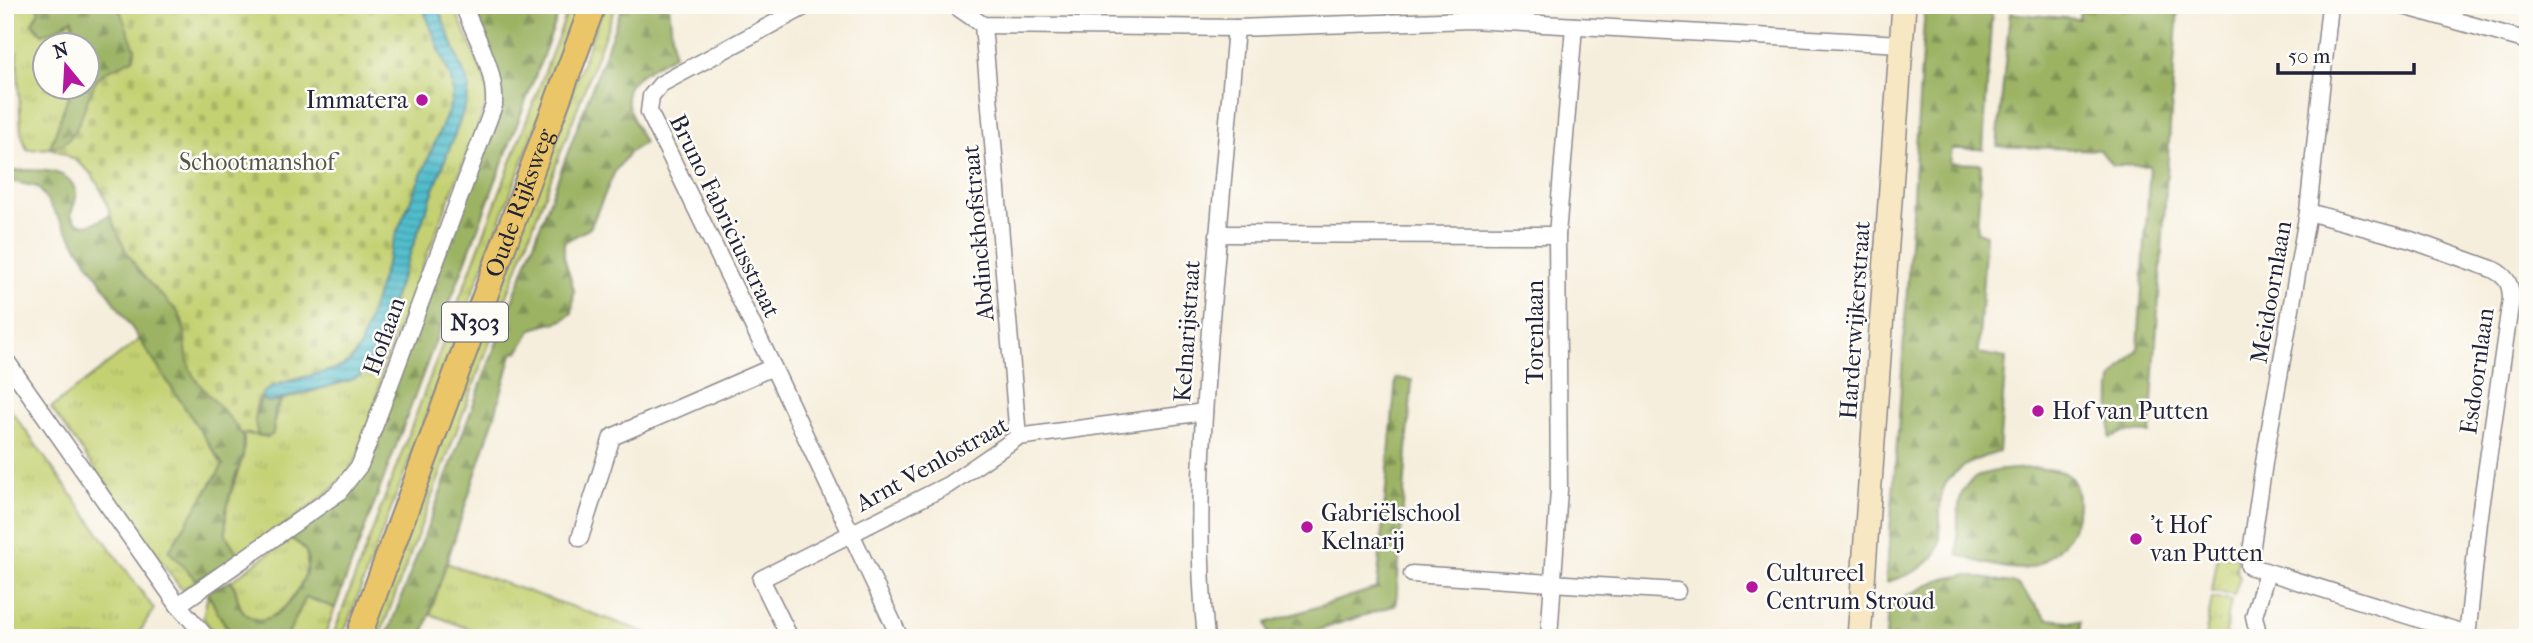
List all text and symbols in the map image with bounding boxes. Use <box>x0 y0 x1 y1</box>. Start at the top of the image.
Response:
north arrow <box>32 32 102 102</box>
scale bar <box>2278 32 2414 76</box>
text: N <box>51 38 72 63</box>
text: 50 m <box>2288 44 2331 68</box>
place label: Immatera <box>306 86 409 114</box>
marker: Immatera <box>414 92 430 108</box>
street label: Bruno Fabriciusstraat <box>664 110 786 322</box>
street label: Oude Rijksweg <box>479 124 560 281</box>
street label: Abdinckhofstraat <box>956 143 1000 323</box>
park label: Schootmanshof <box>179 148 340 176</box>
street label: Meidoornlaan <box>2245 218 2297 366</box>
street label: Harderwijkerstraat <box>1834 219 1876 420</box>
street label: Kelnarijstraat <box>1168 259 1206 403</box>
street label: Torenlaan <box>1521 280 1549 384</box>
street label: Hoflaan <box>357 293 411 379</box>
road number: N303 <box>442 302 508 342</box>
street label: Esdoornlaan <box>2454 306 2500 436</box>
place label: Hof van Putten <box>2052 397 2209 425</box>
marker: Hof van Putten <box>2030 403 2046 419</box>
street label: Arnt Venlostraat <box>850 410 1014 518</box>
place label: Gabriëlschool Kelnarij <box>1321 499 1461 555</box>
place label: 't Hof van Putten <box>2150 511 2263 567</box>
marker: Gabriëlschool Kelnarij <box>1299 519 1315 535</box>
marker: 't Hof van Putten <box>2128 531 2144 547</box>
place label: Cultureel Centrum Stroud <box>1766 559 1936 615</box>
marker: Cultureel Centrum Stroud <box>1744 579 1760 595</box>

